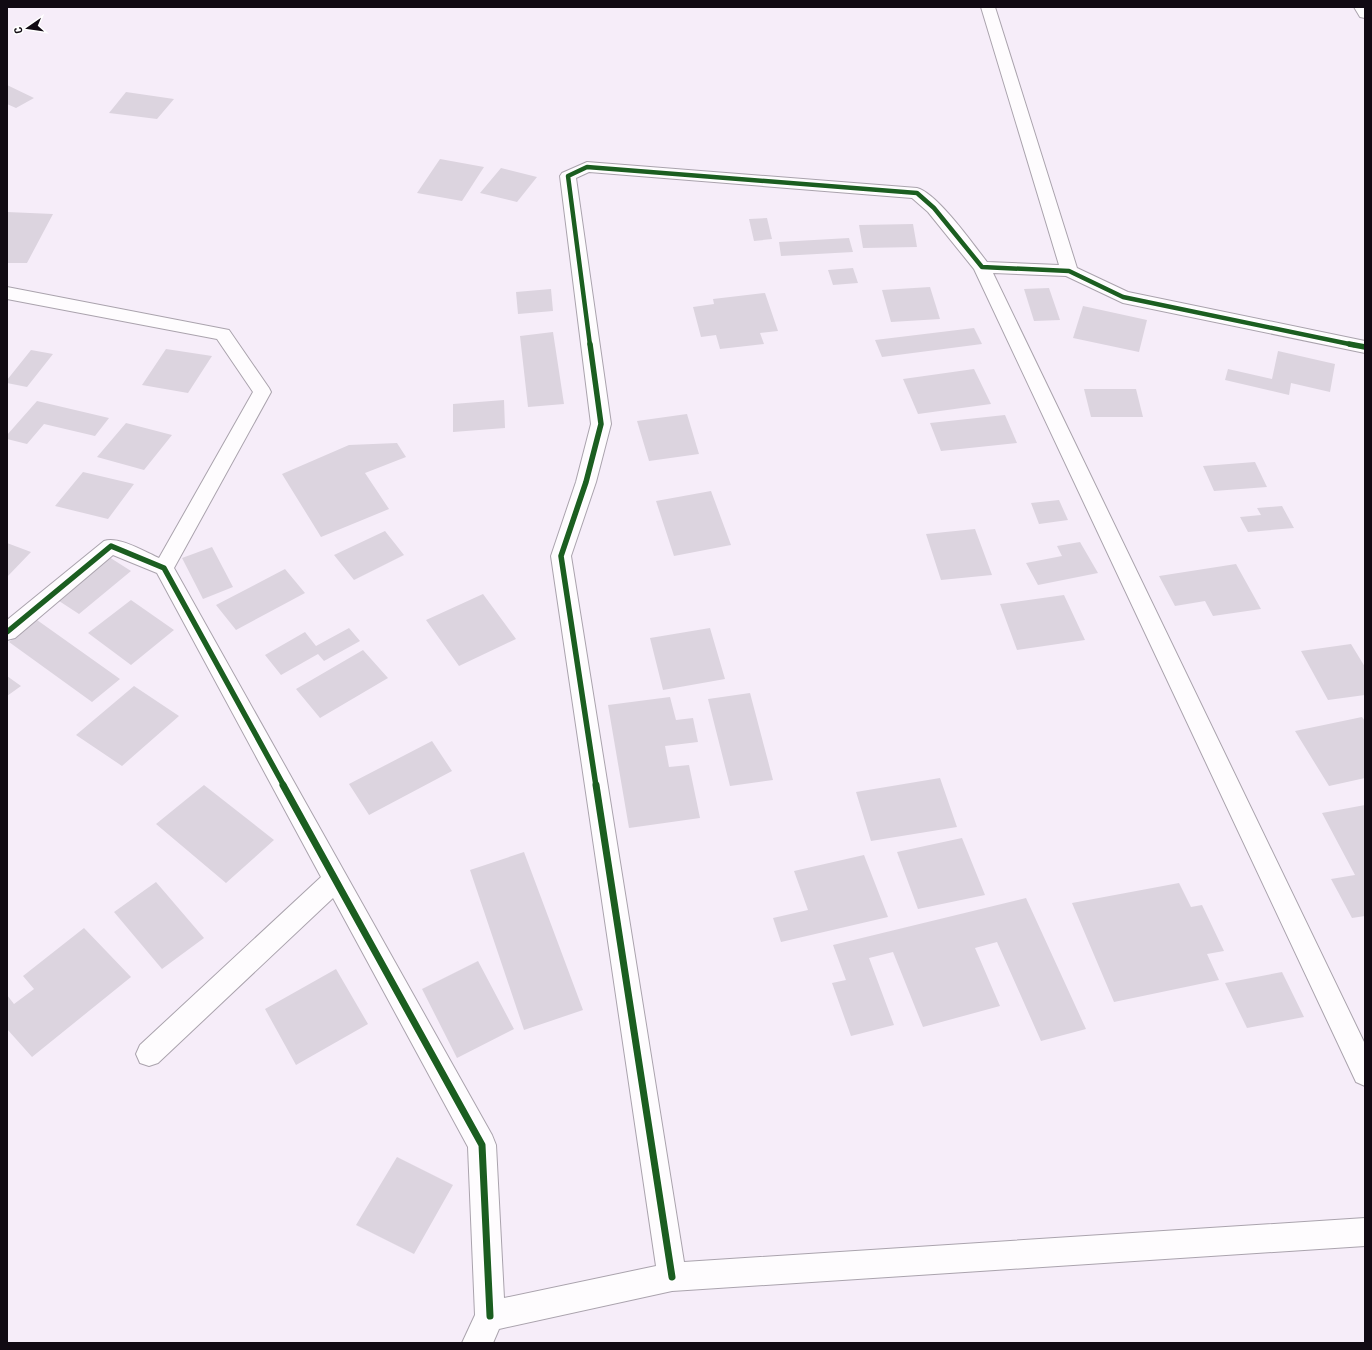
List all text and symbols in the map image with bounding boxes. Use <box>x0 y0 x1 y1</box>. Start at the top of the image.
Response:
north arrow <box>8 8 48 48</box>
text: С <box>12 26 26 35</box>

